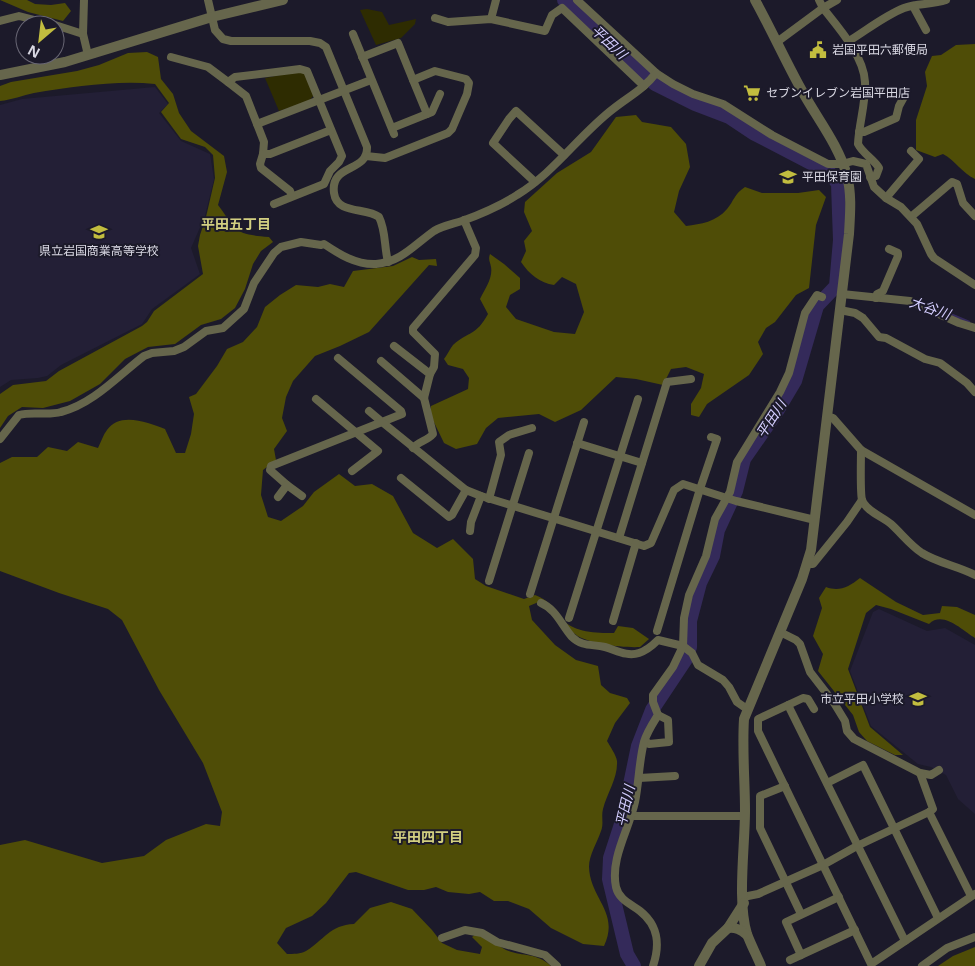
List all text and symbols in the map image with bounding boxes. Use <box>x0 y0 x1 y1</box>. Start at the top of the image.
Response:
north arrow <box>15 15 65 65</box>
water label: 平田川 <box>588 20 633 64</box>
public building icon: 岩国平田六郵便局 <box>808 40 828 60</box>
text: N <box>24 41 43 63</box>
place label: 岩国平田六郵便局 <box>832 41 928 58</box>
supermarket icon: セブンイレブン岩国平田店 <box>742 83 762 103</box>
place label: セブンイレブン岩国平田店 <box>766 84 910 101</box>
school or university icon: 平田保育園 <box>778 167 798 187</box>
place label: 平田保育園 <box>802 168 862 185</box>
district label: 平田五丁目 <box>201 214 271 233</box>
school or university icon: 県立岩国商業高等学校 <box>89 222 109 242</box>
place label: 県立岩国商業高等学校 <box>39 242 159 259</box>
water label: 大谷川 <box>907 292 955 324</box>
water label: 平田川 <box>751 394 791 442</box>
school or university icon: 市立平田小学校 <box>908 689 928 709</box>
place label: 市立平田小学校 <box>820 690 904 707</box>
water label: 平田川 <box>611 781 639 828</box>
district label: 平田四丁目 <box>393 827 463 846</box>

